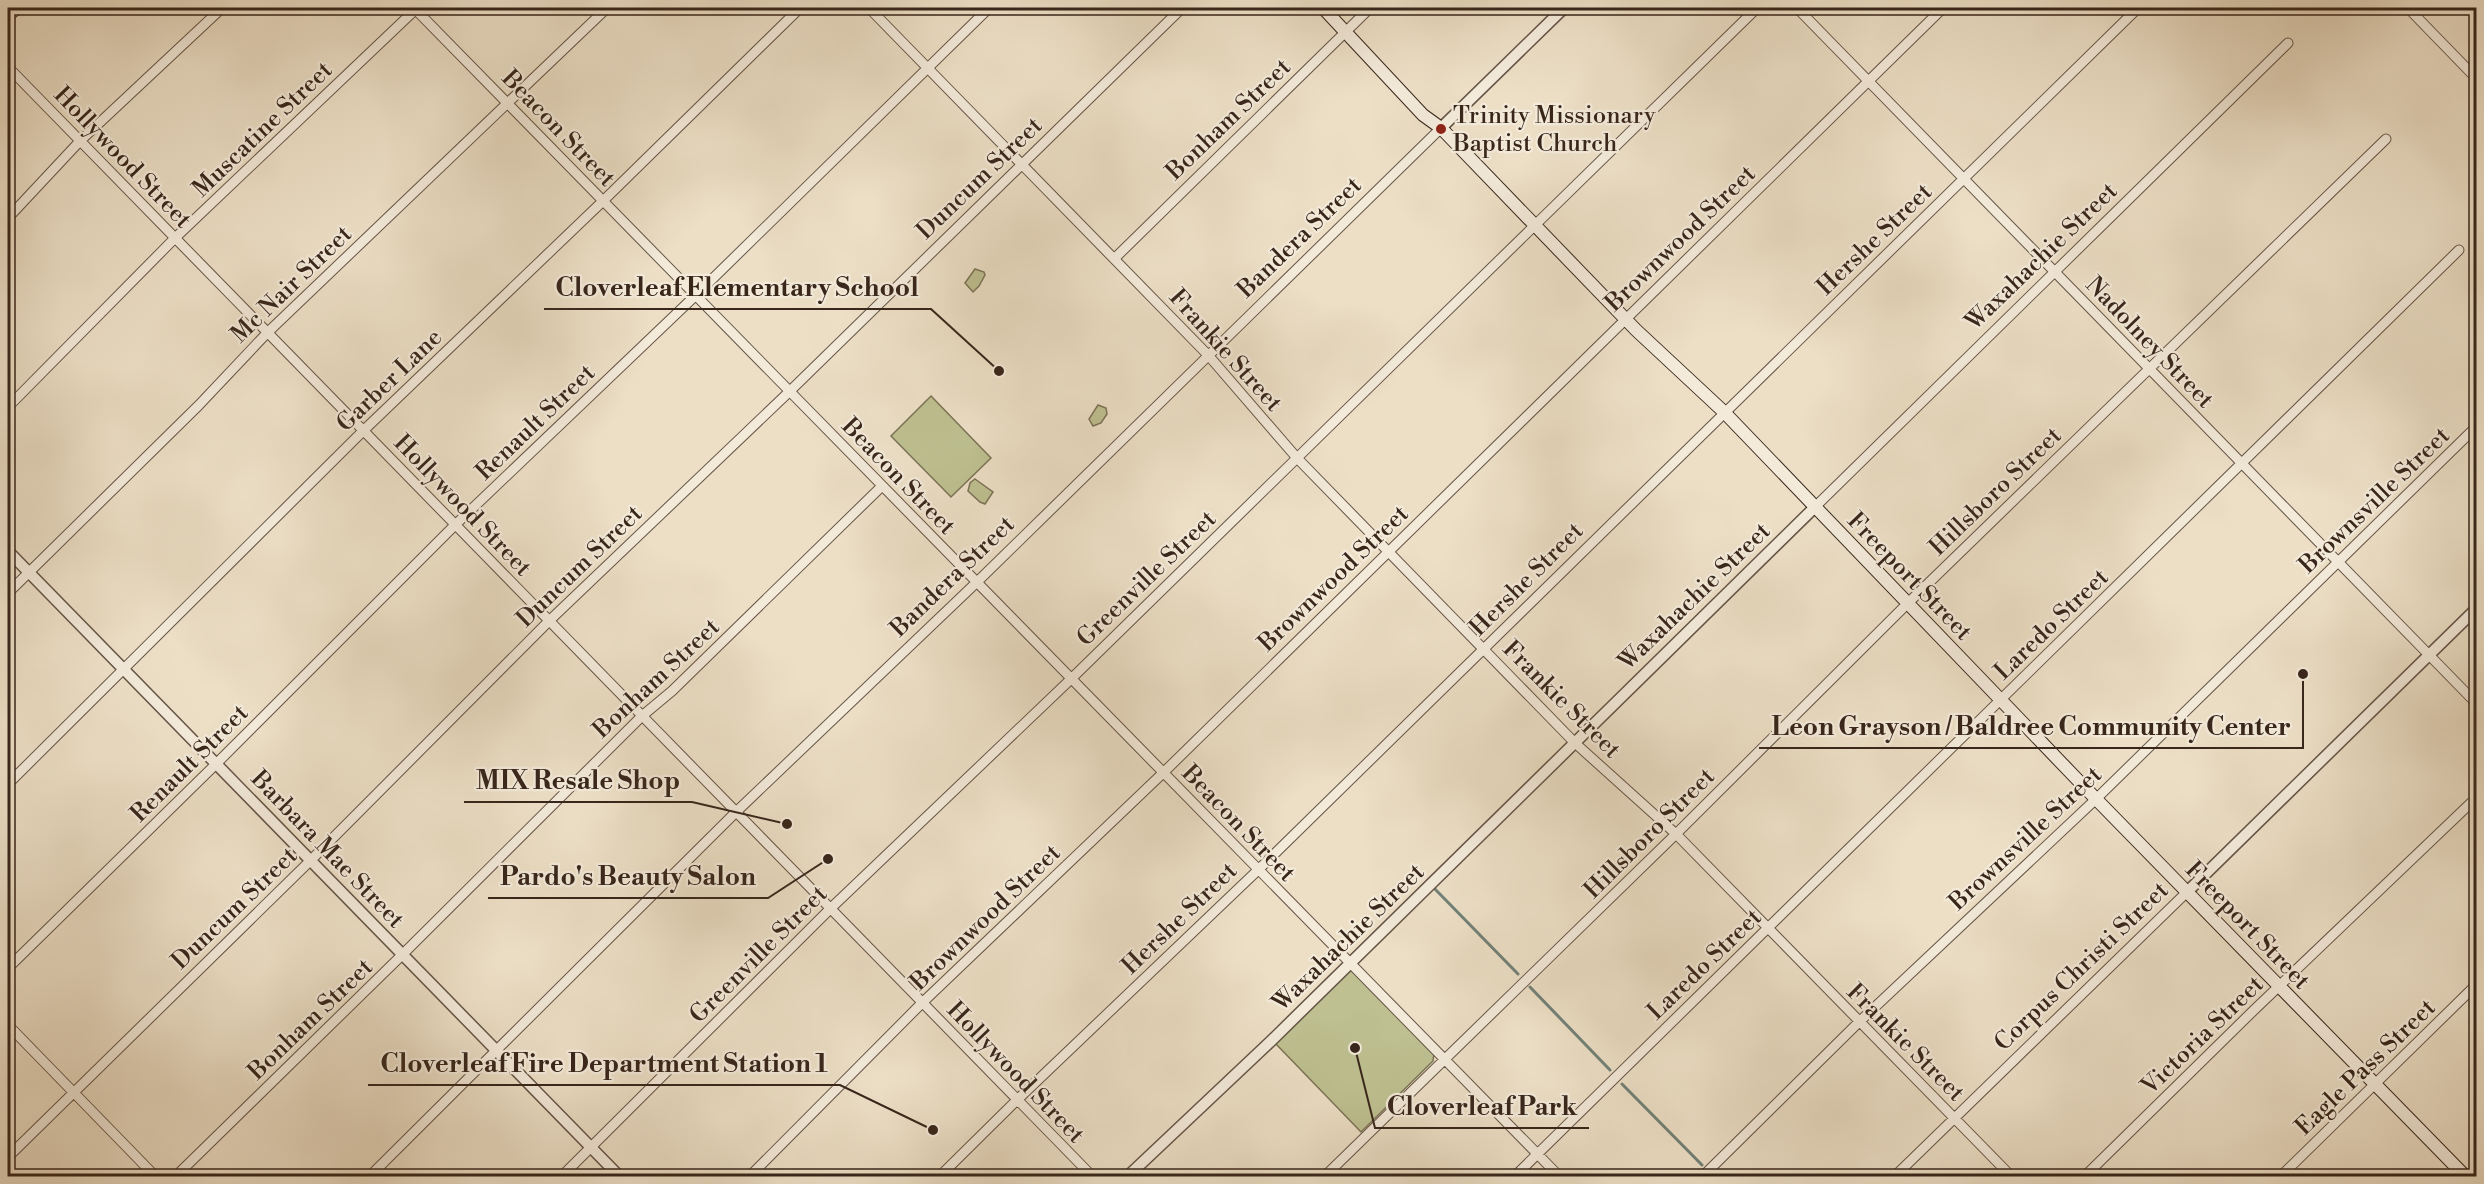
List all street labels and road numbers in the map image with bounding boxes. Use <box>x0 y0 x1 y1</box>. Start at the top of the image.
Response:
street label: Bonham Street <box>1159 52 1298 188</box>
street label: Muscatine Street <box>187 55 339 204</box>
street label: Beacon Street <box>494 63 622 194</box>
street label: Hollywood Street <box>47 80 198 235</box>
street label: Duncum Street <box>910 111 1049 246</box>
street label: Brownwood Street <box>1598 159 1763 319</box>
street label: Bandera Street <box>1230 170 1369 305</box>
street label: Waxahachie Street <box>1959 176 2124 338</box>
street label: Hershe Street <box>1811 177 1939 302</box>
street label: Mc Nair Street <box>225 219 359 350</box>
street label: Nadolney Street <box>2079 270 2220 415</box>
street label: Frankie Street <box>1162 283 1289 419</box>
street label: Garber Lane <box>331 323 449 439</box>
street label: Renault Street <box>470 358 602 487</box>
street label: Beacon Street <box>834 411 962 542</box>
street label: Hillsboro Street <box>1923 421 2069 563</box>
street label: Brownsville Street <box>2292 421 2457 581</box>
street label: Hollywood Street <box>387 428 538 583</box>
street label: Duncum Street <box>510 499 649 634</box>
street label: Brownwood Street <box>1251 499 1416 659</box>
street label: Greenville Street <box>1071 504 1223 653</box>
street label: Freeport Street <box>1841 506 1978 648</box>
street label: Bandera Street <box>883 509 1022 644</box>
street label: Hershe Street <box>1463 516 1590 643</box>
street label: Waxahachie Street <box>1612 516 1777 678</box>
street label: Laredo Street <box>1988 562 2116 687</box>
street label: Bonham Street <box>586 612 727 746</box>
street label: Frankie Street <box>1496 634 1627 765</box>
street label: Renault Street <box>125 698 255 829</box>
street label: Beacon Street <box>1174 758 1302 889</box>
street label: Brownsville Street <box>1942 760 2109 918</box>
street label: Hillsboro Street <box>1578 762 1722 905</box>
street label: Barbara Mae Street <box>244 764 411 935</box>
street label: Brownwood Street <box>903 838 1068 998</box>
street label: Duncum Street <box>165 841 304 976</box>
street label: Freeport Street <box>2179 855 2316 997</box>
street label: Hershe Street <box>1116 856 1244 981</box>
street label: Waxahachie Street <box>1266 857 1431 1019</box>
street label: Corpus Christi Street <box>1988 875 2175 1058</box>
street label: Greenville Street <box>684 879 834 1030</box>
street label: Laredo Street <box>1641 902 1769 1027</box>
street label: Bonham Street <box>241 952 380 1088</box>
street label: Victoria Street <box>2135 970 2271 1102</box>
street label: Frankie Street <box>1840 977 1971 1108</box>
street label: Eagle Pass Street <box>2289 993 2443 1142</box>
street label: Hollywood Street <box>940 995 1091 1150</box>

